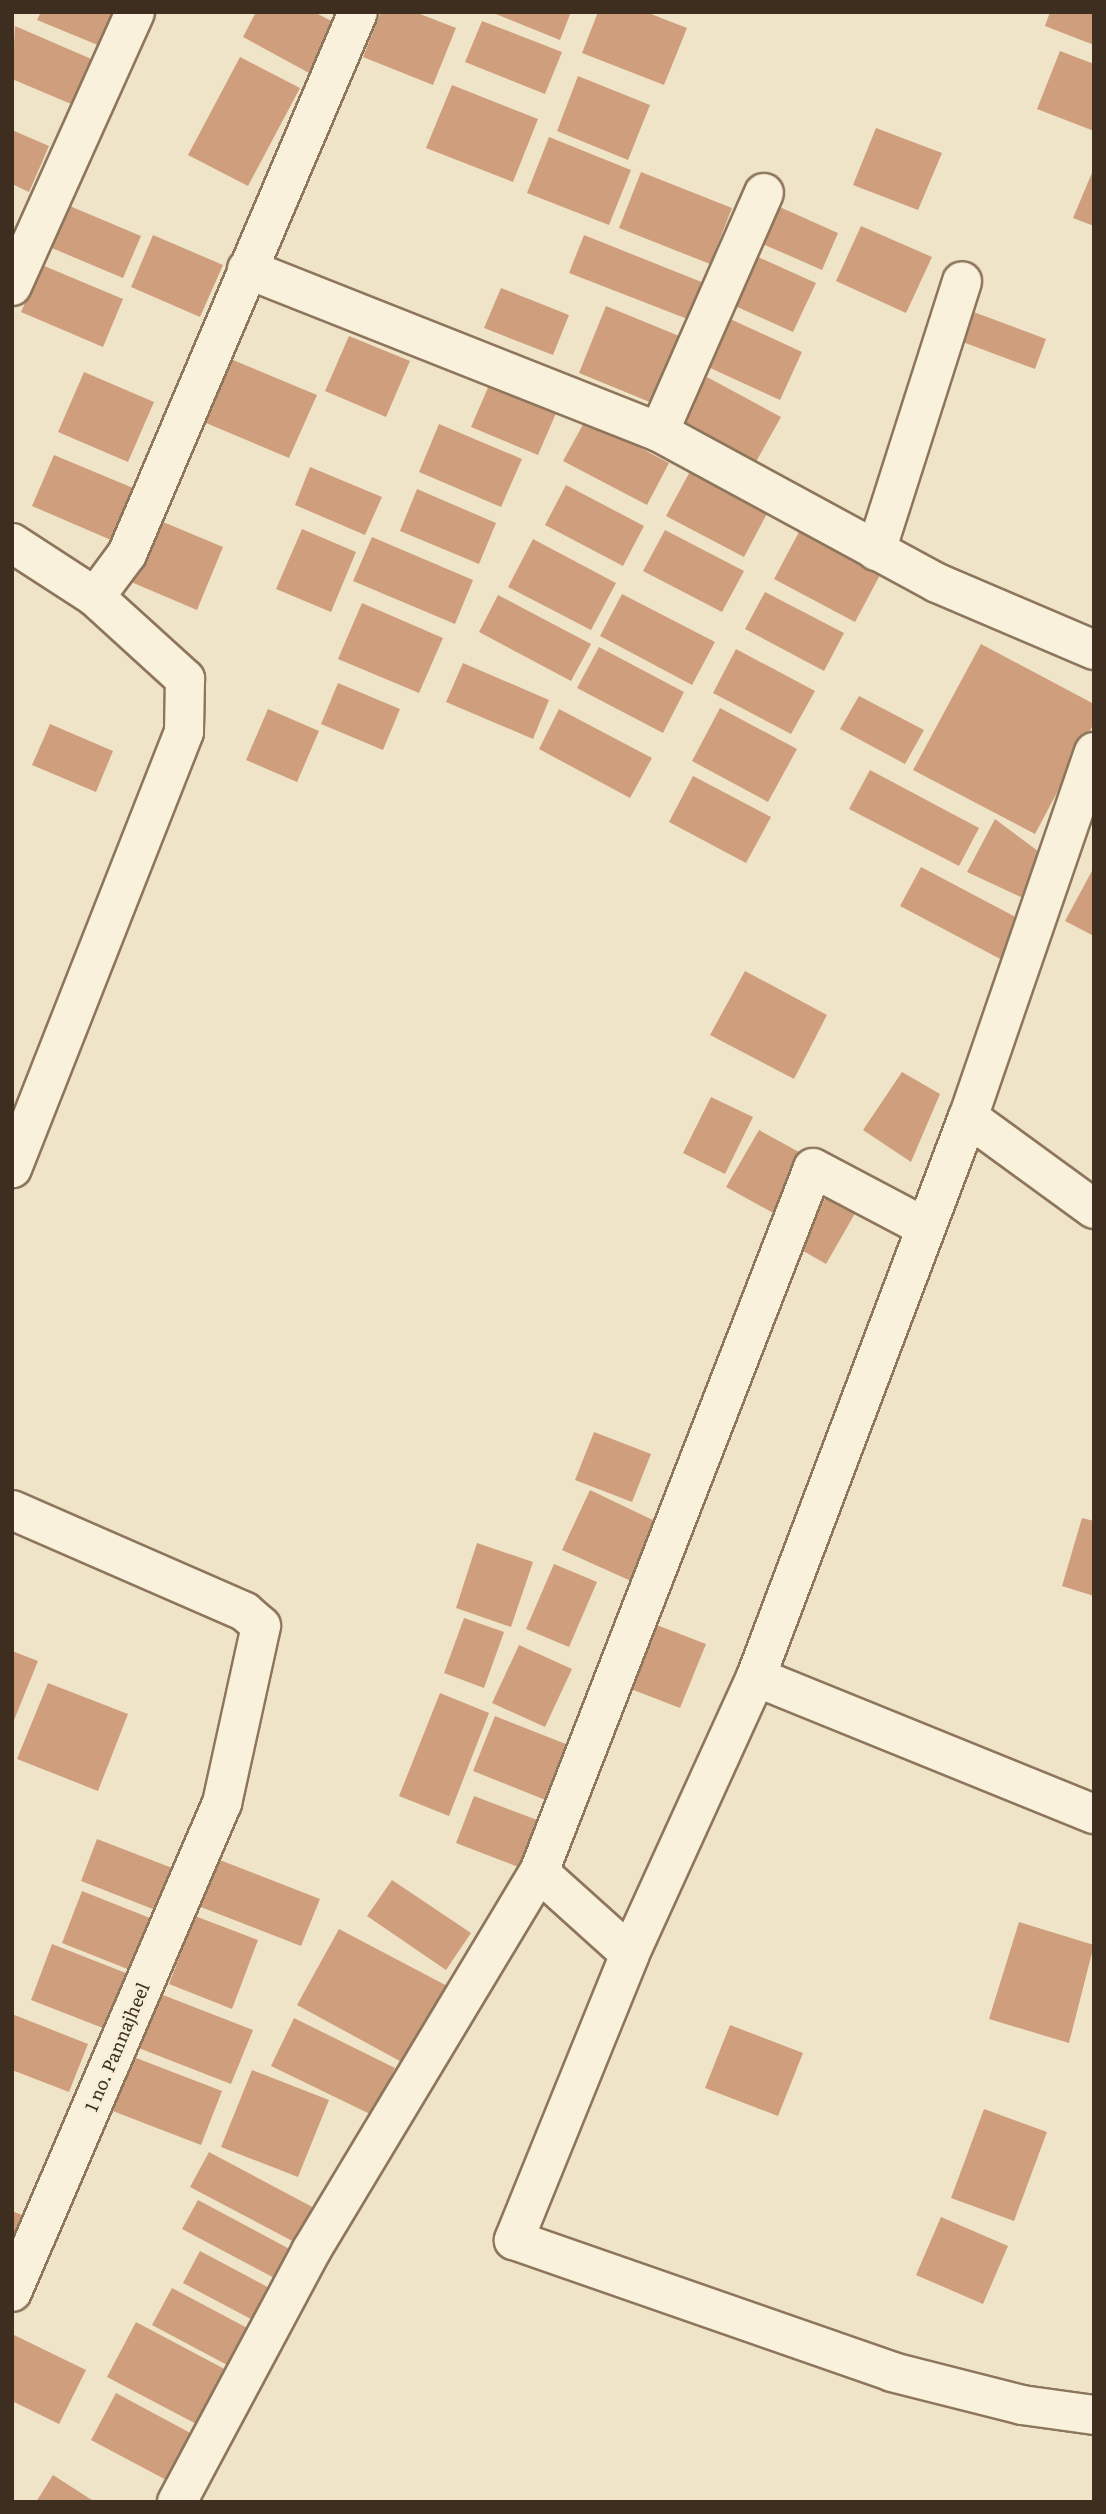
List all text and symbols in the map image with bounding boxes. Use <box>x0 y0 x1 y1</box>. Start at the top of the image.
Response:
street label: 1 no. Pannajheel <box>80 1979 154 2115</box>

